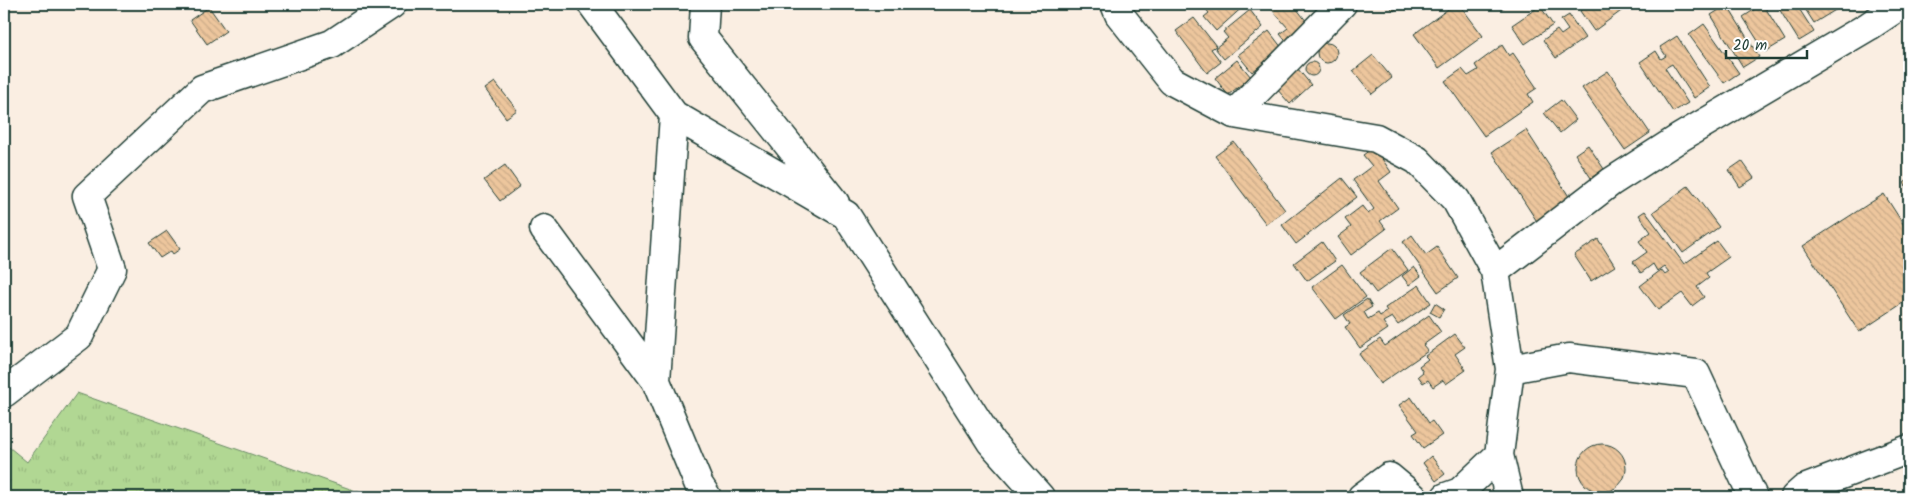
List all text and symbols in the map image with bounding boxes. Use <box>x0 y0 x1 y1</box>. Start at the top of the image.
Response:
scale bar <box>1726 28 1807 60</box>
text: 20 m <box>1733 34 1767 58</box>

